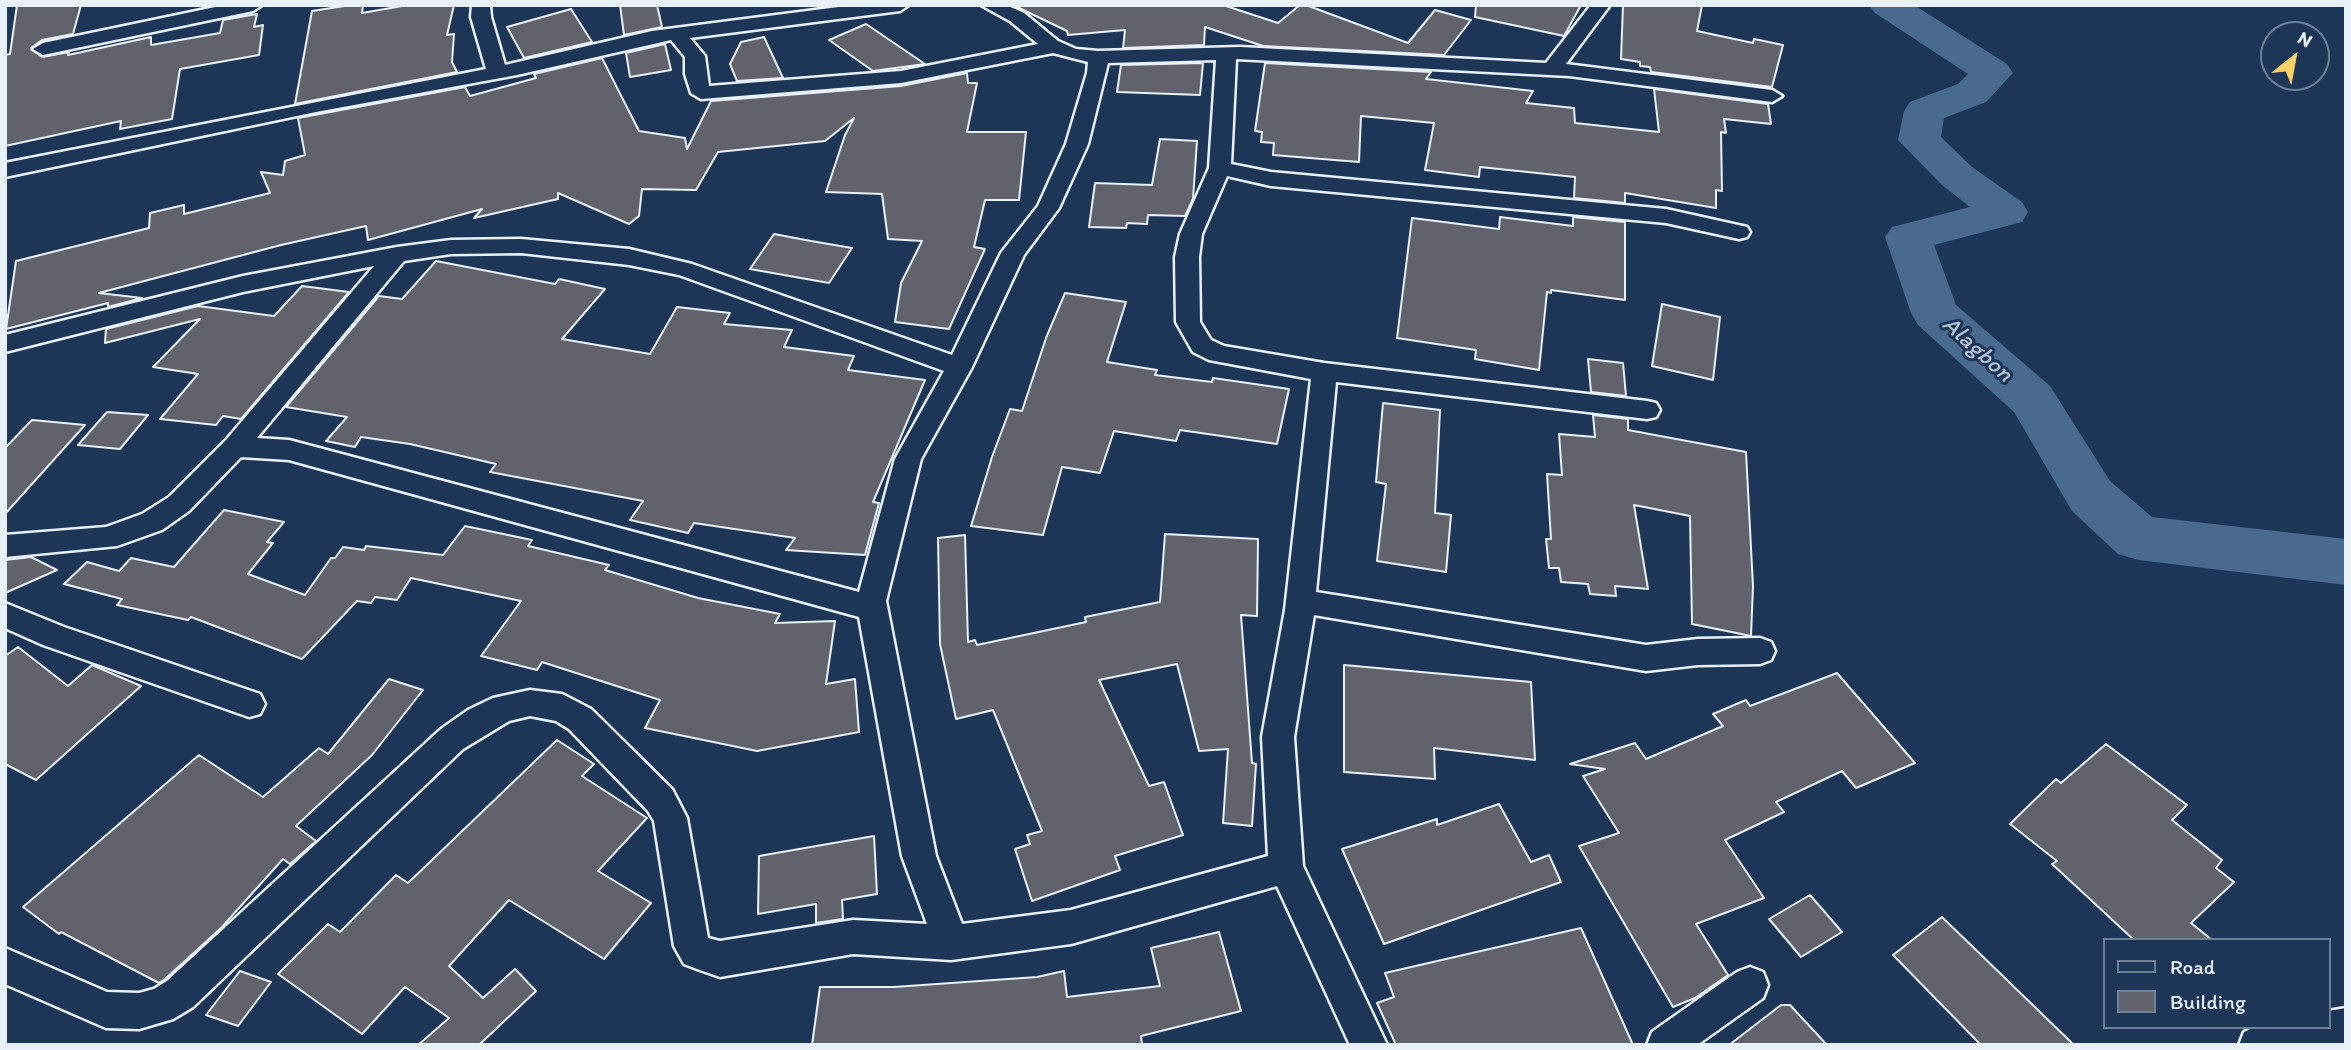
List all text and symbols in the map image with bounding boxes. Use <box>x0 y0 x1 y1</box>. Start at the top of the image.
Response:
north arrow <box>2260 21 2330 91</box>
text: N <box>2294 26 2316 52</box>
water label: Alagbon <box>1936 311 2018 389</box>
legend <box>2102 938 2330 1029</box>
text: Road <box>2170 954 2215 979</box>
text: Building <box>2170 989 2246 1014</box>

